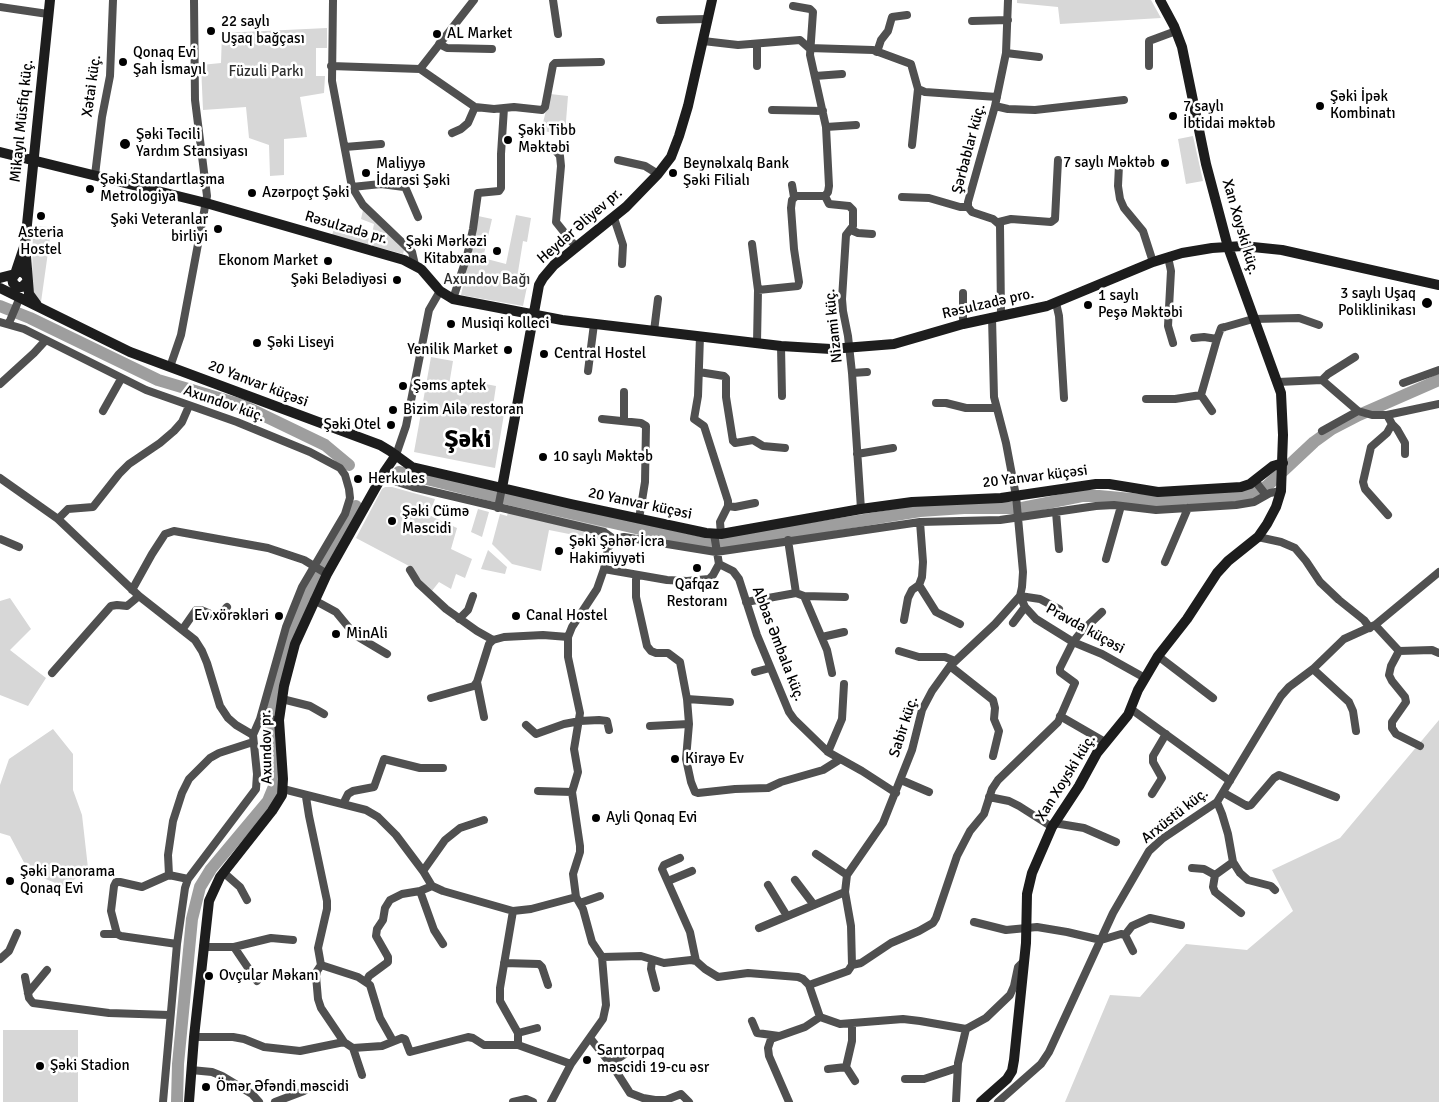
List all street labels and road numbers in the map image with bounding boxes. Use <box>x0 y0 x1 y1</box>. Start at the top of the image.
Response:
street label: Xətai küç. <box>79 54 105 118</box>
street label: Mikayıl Müsfiq küç. <box>7 59 37 183</box>
street label: Şərbablar küç. <box>948 102 990 196</box>
street label: Xan Xoyski küç. <box>1218 177 1262 277</box>
street label: Heydər Əliyev pr. <box>534 184 626 268</box>
street label: Rəsulzadə pr. <box>302 208 390 248</box>
street label: Rəsulzadə pro. <box>940 285 1036 323</box>
street label: Nizami küç. <box>821 288 847 364</box>
street label: 20 Yanvar küçəsi <box>205 357 311 411</box>
street label: Axundov küç. <box>181 382 267 426</box>
street label: 20 Yanvar küçəsi <box>981 462 1089 492</box>
street label: 20 Yanvar küçəsi <box>586 484 694 524</box>
street label: Abbas Əmbala küç. <box>748 584 808 704</box>
street label: Pravda küçəsi <box>1042 600 1128 658</box>
street label: Sabir küç. <box>886 694 922 760</box>
street label: Axundov pr. <box>257 710 277 784</box>
street label: Xan Xoyski küç. <box>1032 731 1100 825</box>
street label: Arxüstü küç. <box>1138 784 1212 848</box>

